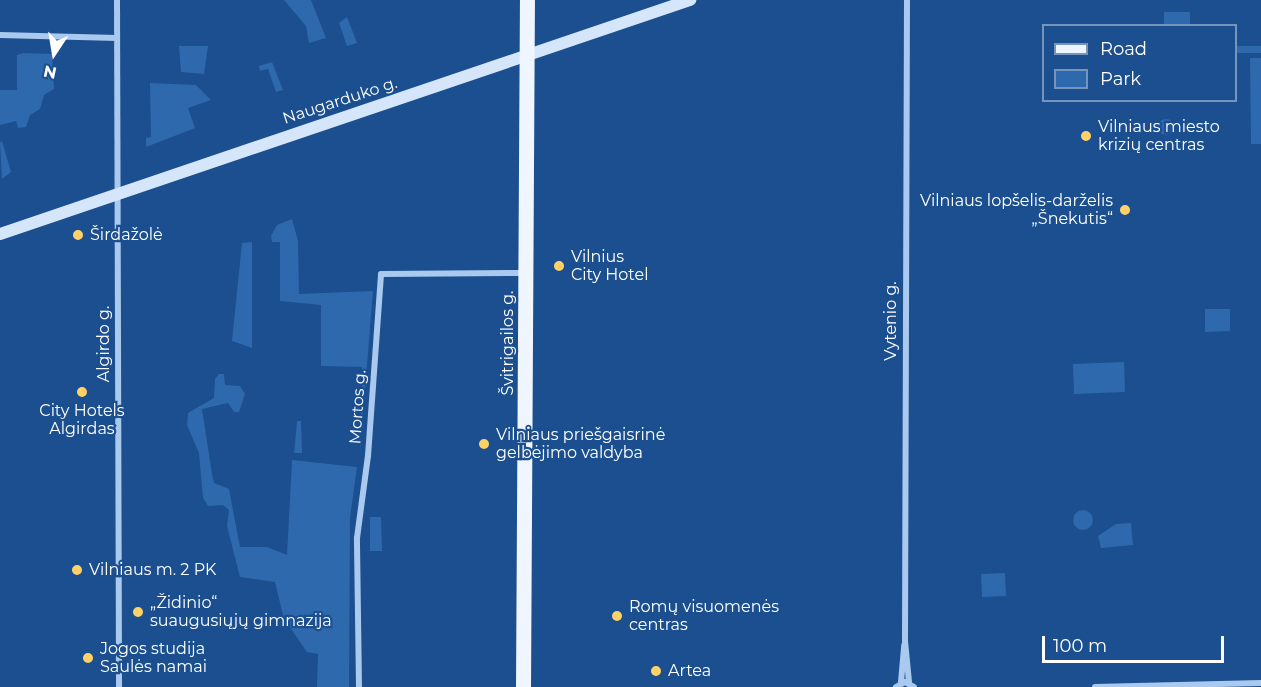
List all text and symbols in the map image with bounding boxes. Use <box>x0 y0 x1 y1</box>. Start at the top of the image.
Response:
north arrow <box>24 24 84 84</box>
legend <box>1042 24 1237 102</box>
text: Road <box>1100 38 1147 60</box>
text: N <box>42 61 58 83</box>
text: Park <box>1100 68 1141 90</box>
street label: Naugarduko g. <box>280 73 400 129</box>
place label: Vilniaus miesto krizių centras <box>1098 117 1220 155</box>
marker: Vilniaus miesto krizių centras <box>1079 129 1093 143</box>
place label: Vilniaus lopšelis-darželis „Šnekutis“ <box>920 191 1113 229</box>
marker: Vilniaus lopšelis-darželis „Šnekutis“ <box>1118 203 1132 217</box>
place label: Širdažolė <box>90 225 163 245</box>
marker: Širdažolė <box>71 228 85 242</box>
place label: Vilnius City Hotel <box>571 247 649 285</box>
marker: Vilnius City Hotel <box>552 259 566 273</box>
street label: Vytenio g. <box>881 281 901 361</box>
street label: Švitrigailos g. <box>498 290 518 396</box>
street label: Algirdo g. <box>94 306 114 382</box>
street label: Mortos g. <box>346 369 370 445</box>
marker: City Hotels Algirdas <box>75 385 89 399</box>
place label: City Hotels Algirdas <box>39 401 125 439</box>
place label: Vilniaus priešgaisrinė gelbėjimo valdyba <box>496 425 665 463</box>
marker: Vilniaus priešgaisrinė gelbėjimo valdyba <box>477 437 491 451</box>
place label: Vilniaus m. 2 PK <box>89 560 216 580</box>
marker: Vilniaus m. 2 PK <box>70 563 84 577</box>
place label: „Židinio“ suaugusiųjų gimnazija <box>150 593 332 631</box>
place label: Romų visuomenės centras <box>629 597 779 635</box>
marker: „Židinio“ suaugusiųjų gimnazija <box>131 605 145 619</box>
marker: Romų visuomenės centras <box>610 609 624 623</box>
scale bar <box>1045 624 1226 662</box>
text: 100 m <box>1053 635 1107 657</box>
place label: Jogos studija Saulės namai <box>100 639 207 677</box>
marker: Jogos studija Saulės namai <box>81 651 95 665</box>
place label: Artea <box>668 661 711 681</box>
marker: Artea <box>649 664 663 678</box>

